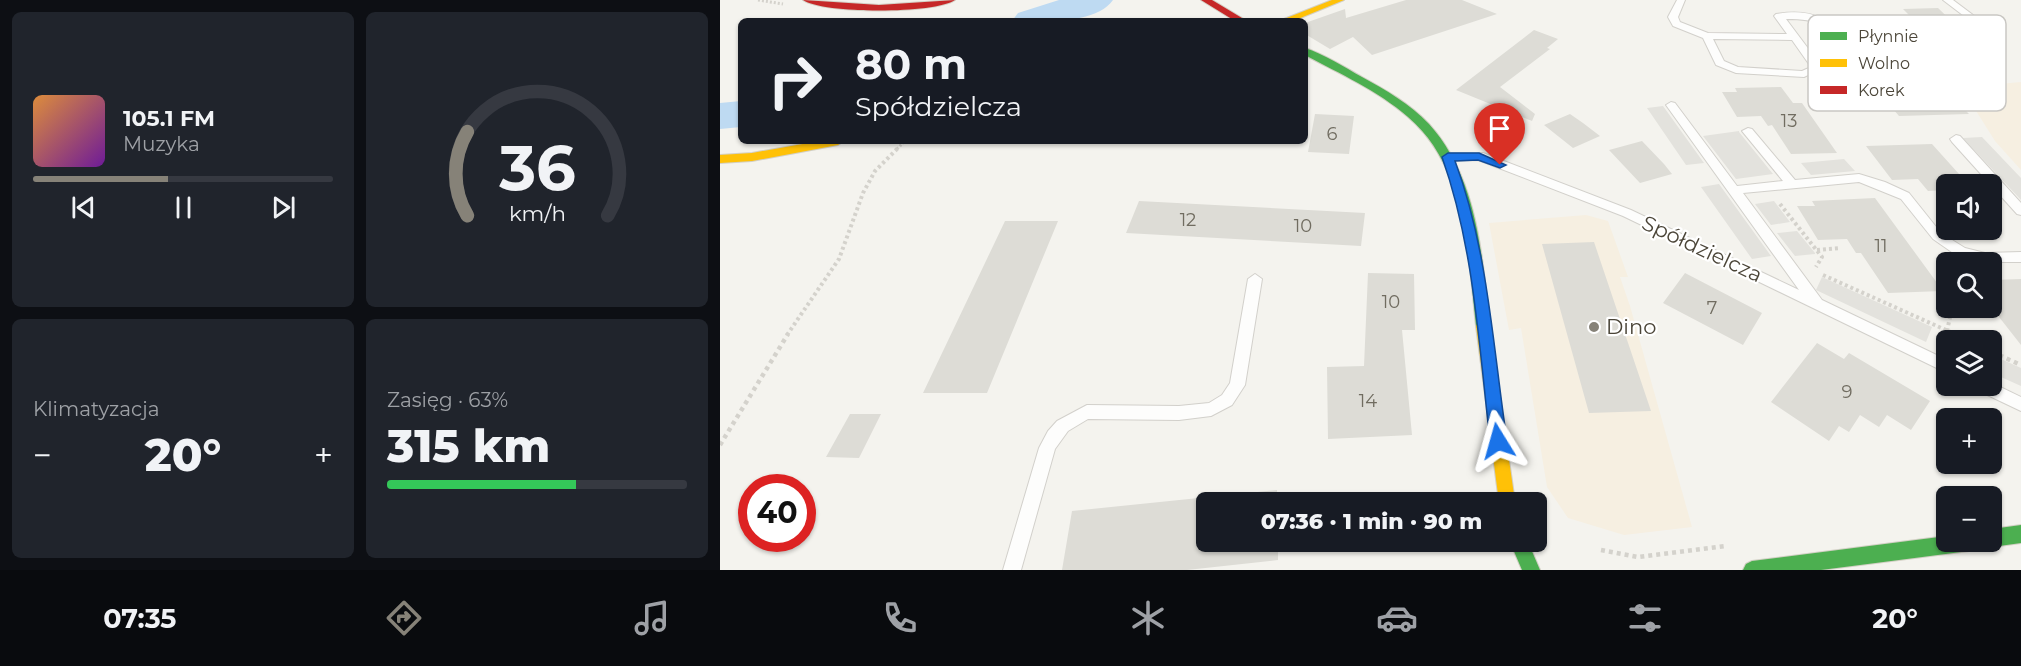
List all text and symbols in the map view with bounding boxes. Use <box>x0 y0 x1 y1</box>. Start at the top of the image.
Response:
legend <box>1808 15 2006 111</box>
text: Płynnie <box>1858 27 1918 46</box>
text: 80 m <box>855 38 967 90</box>
icon: right <box>756 42 834 120</box>
text: Wolno <box>1858 54 1910 73</box>
text: Korek <box>1858 81 1905 100</box>
text: Spółdzielcza <box>855 90 1022 123</box>
pin <box>1474 103 1525 165</box>
text: 105.1 FM <box>123 105 215 132</box>
house number: 13 <box>1781 110 1797 132</box>
icon: arrive <box>1483 112 1516 145</box>
house number: 6 <box>1327 123 1338 145</box>
text: 36 <box>498 131 575 207</box>
text: Muzyka <box>123 132 200 156</box>
map controls <box>1936 174 2002 552</box>
button: sound <box>1936 174 2002 240</box>
icon: previous <box>67 191 100 224</box>
icon: pause <box>167 191 200 224</box>
icon: next <box>267 191 300 224</box>
text: km/h <box>508 201 566 227</box>
house number: 12 <box>1180 209 1196 231</box>
street label: Spółdzielcza <box>1638 210 1766 287</box>
house number: 10 <box>1294 215 1312 237</box>
house number: 11 <box>1875 235 1888 257</box>
button: search <box>1936 252 2002 318</box>
house number: 10 <box>1382 291 1400 313</box>
house number: 7 <box>1707 297 1717 319</box>
place label: Dino <box>1606 314 1656 339</box>
marker: Dino <box>1587 320 1601 334</box>
button: layers <box>1936 330 2002 396</box>
house number: 9 <box>1842 381 1853 403</box>
text: Zasięg · 63% <box>387 388 508 412</box>
house number: 14 <box>1359 390 1377 412</box>
text: Klimatyzacja <box>33 397 160 421</box>
button: + <box>1936 408 2002 474</box>
position arrow <box>1466 409 1530 473</box>
text: 315 km <box>387 418 550 473</box>
text: 20° <box>145 427 221 482</box>
text: − <box>33 435 52 475</box>
text: + <box>314 435 333 475</box>
speed limit sign: 40 <box>738 474 816 552</box>
button: − <box>1936 486 2002 552</box>
text: 07:36 · 1 min · 90 m <box>1261 508 1482 535</box>
icon: directions <box>383 597 425 639</box>
icon: music <box>631 597 673 639</box>
icon: phone <box>879 597 921 639</box>
icon: climate <box>1127 597 1169 639</box>
icon: car <box>1376 597 1418 639</box>
icon: filters <box>1624 597 1666 639</box>
text: 07:35 <box>103 602 176 635</box>
text: 20° <box>1872 602 1918 635</box>

